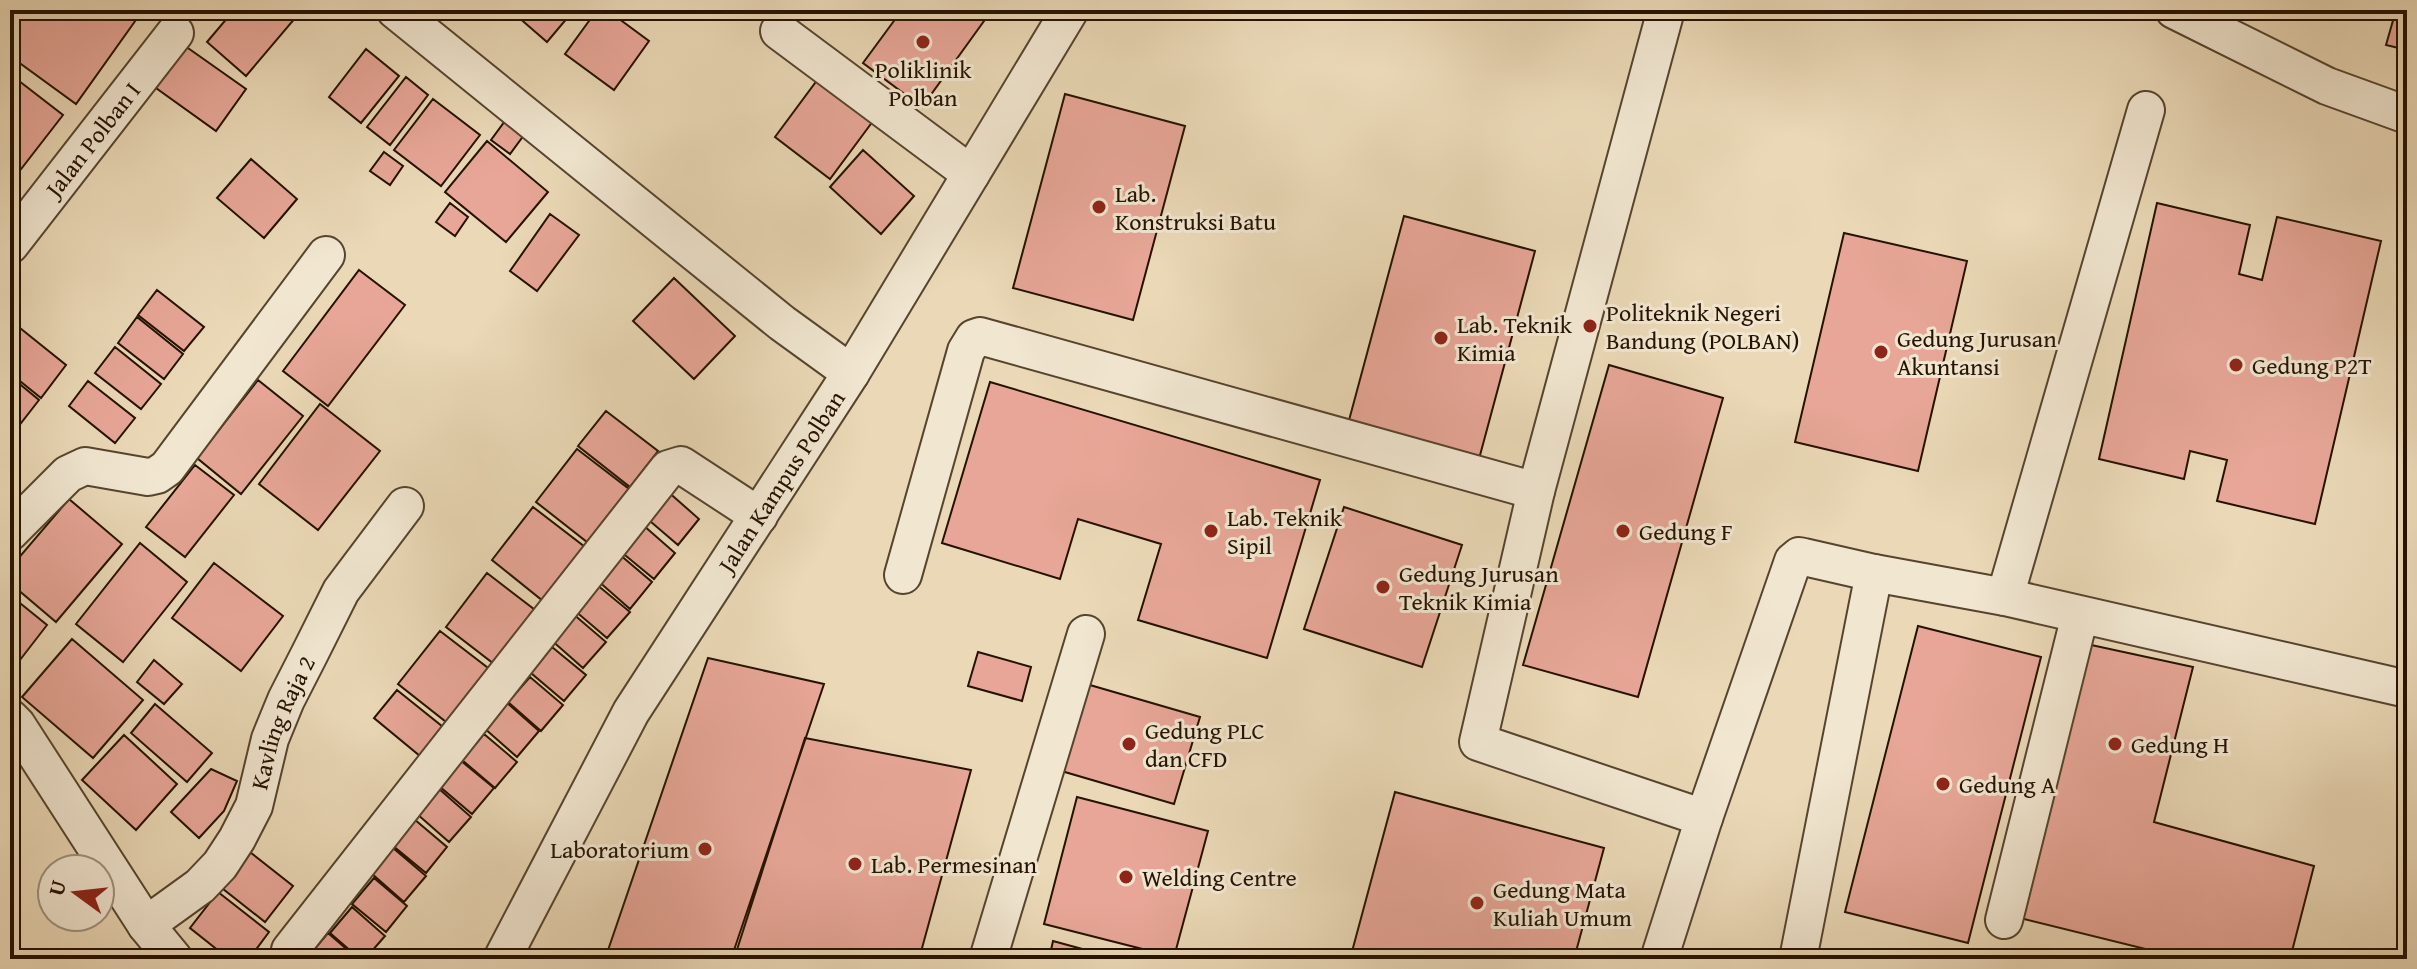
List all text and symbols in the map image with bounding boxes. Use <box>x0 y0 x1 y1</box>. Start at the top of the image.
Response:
marker: Poliklinik Polban <box>914 33 932 51</box>
place label: Poliklinik Polban <box>875 52 972 115</box>
street label: Jalan Polban I <box>34 74 148 207</box>
place label: Lab. Konstruksi Batu <box>1115 176 1276 239</box>
marker: Lab. Konstruksi Batu <box>1090 198 1108 216</box>
place label: Politeknik Negeri Bandung (POLBAN) <box>1606 295 1799 358</box>
place label: Lab. Teknik Kimia <box>1457 307 1573 370</box>
marker: Politeknik Negeri Bandung (POLBAN) <box>1581 317 1599 335</box>
place label: Gedung Jurusan Akuntansi <box>1897 321 2057 384</box>
marker: Lab. Teknik Kimia <box>1432 329 1450 347</box>
marker: Gedung Jurusan Akuntansi <box>1872 343 1890 361</box>
place label: Gedung P2T <box>2252 348 2372 383</box>
marker: Gedung P2T <box>2227 356 2245 374</box>
street label: Jalan Kampus Polban <box>707 383 853 582</box>
place label: Lab. Teknik Sipil <box>1227 500 1343 563</box>
place label: Gedung F <box>1639 514 1733 549</box>
marker: Lab. Teknik Sipil <box>1202 522 1220 540</box>
marker: Gedung F <box>1614 522 1632 540</box>
place label: Gedung Jurusan Teknik Kimia <box>1399 556 1559 619</box>
marker: Gedung Jurusan Teknik Kimia <box>1374 578 1392 596</box>
street label: Kavling Raja 2 <box>241 650 323 793</box>
place label: Gedung PLC dan CFD <box>1145 713 1265 776</box>
place label: Gedung H <box>2131 727 2229 762</box>
marker: Gedung PLC dan CFD <box>1120 735 1138 753</box>
marker: Gedung H <box>2106 735 2124 753</box>
place label: Gedung A <box>1959 767 2056 802</box>
marker: Gedung A <box>1934 775 1952 793</box>
place label: Laboratorium <box>550 832 689 867</box>
marker: Laboratorium <box>696 840 714 858</box>
place label: Lab. Permesinan <box>871 847 1038 882</box>
north arrow <box>36 853 116 933</box>
marker: Lab. Permesinan <box>846 855 864 873</box>
place label: Welding Centre <box>1142 860 1297 895</box>
marker: Welding Centre <box>1117 868 1135 886</box>
place label: Gedung Mata Kuliah Umum <box>1493 872 1632 935</box>
text: U <box>39 876 74 899</box>
marker: Gedung Mata Kuliah Umum <box>1468 894 1486 912</box>

